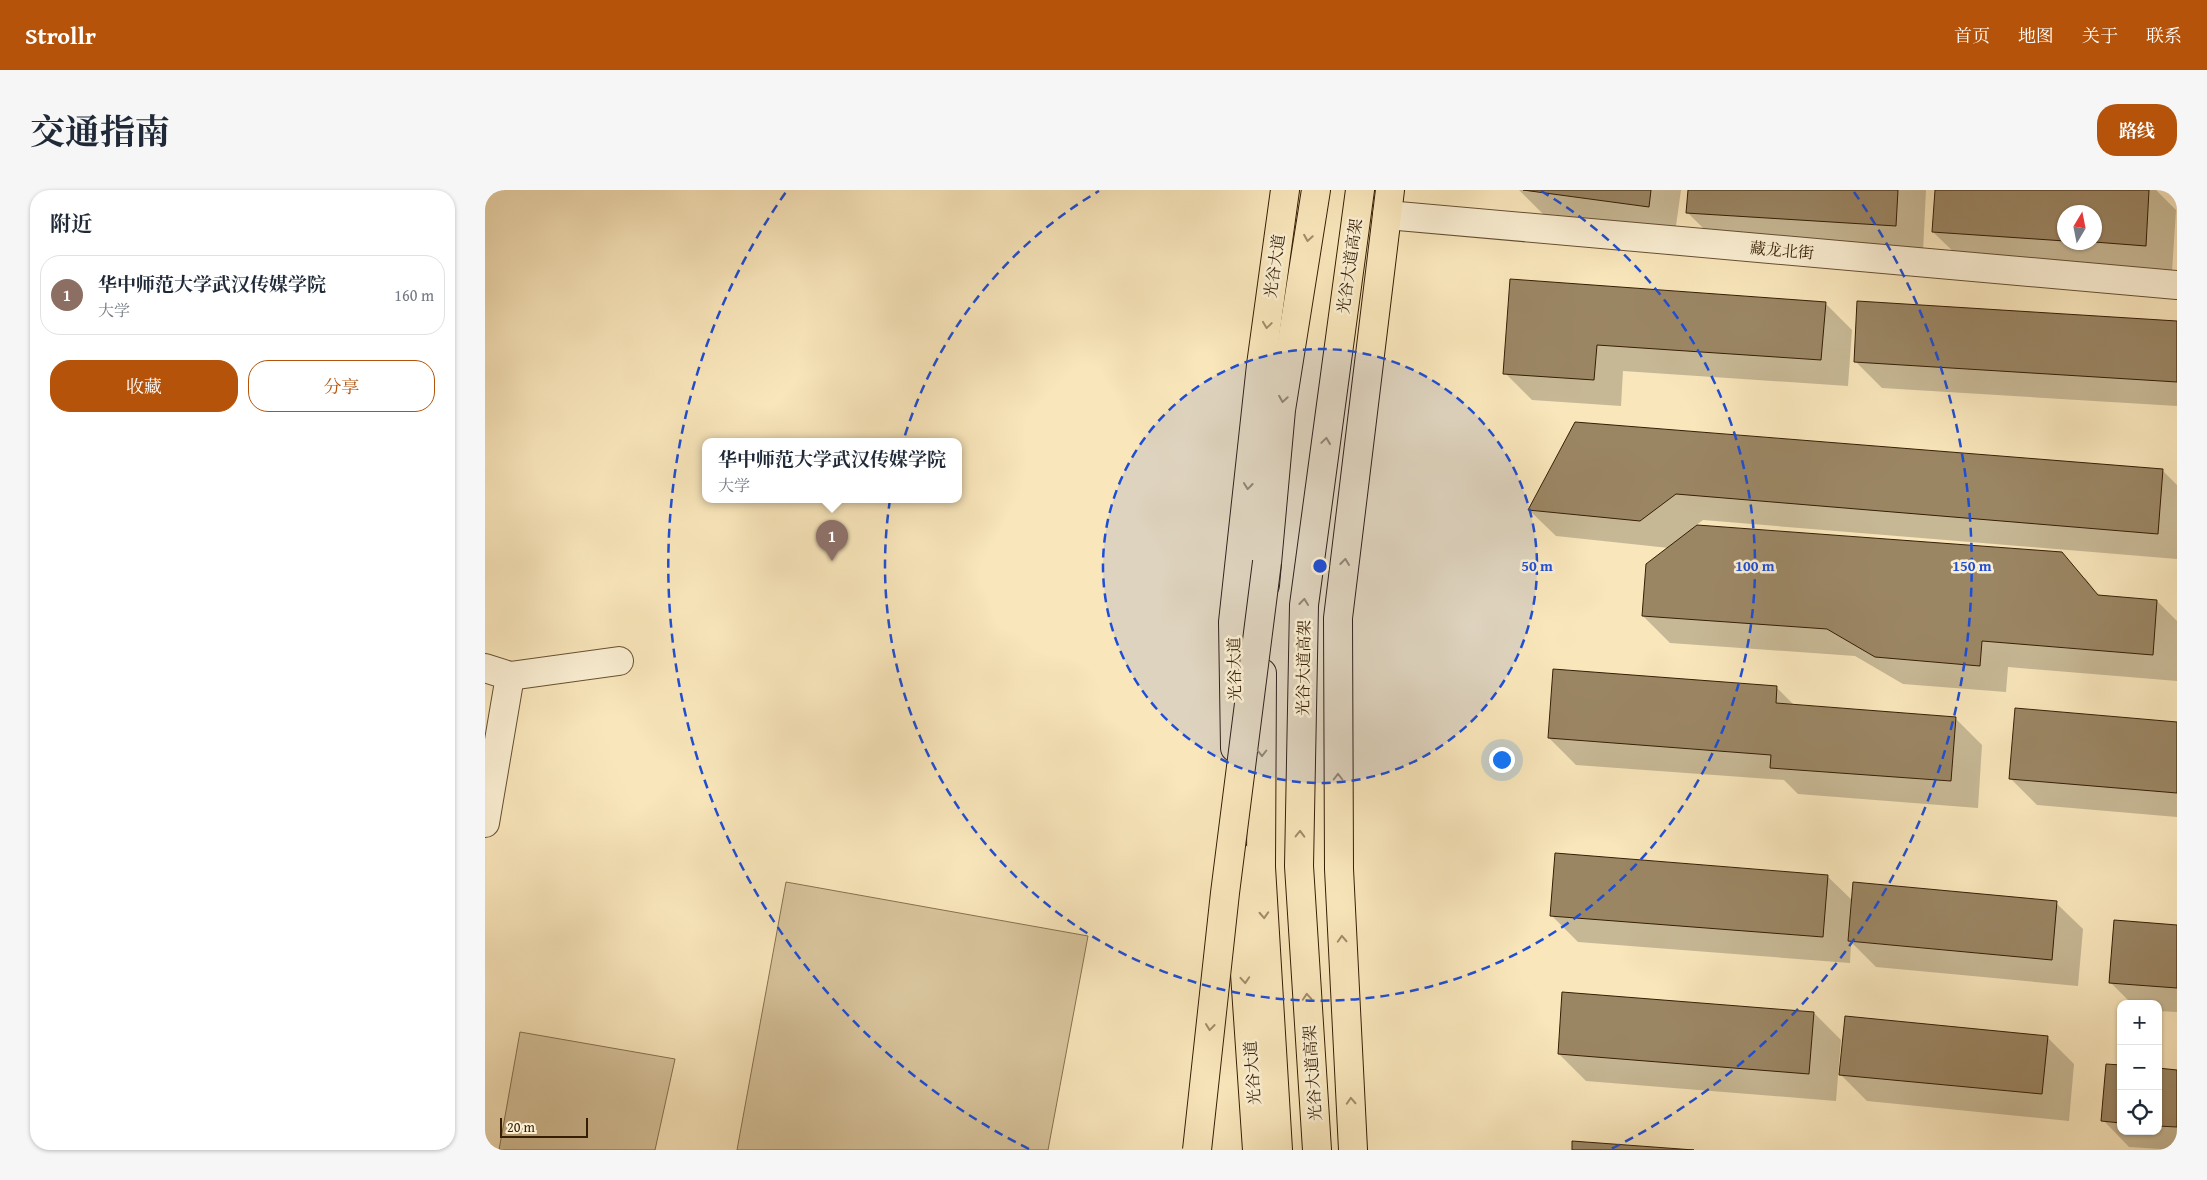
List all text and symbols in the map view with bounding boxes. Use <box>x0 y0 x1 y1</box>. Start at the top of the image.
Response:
text: Strollr <box>25 18 96 53</box>
text: 首页 <box>1954 22 1990 49</box>
text: 地图 <box>2018 22 2054 49</box>
text: 关于 <box>2082 22 2118 49</box>
text: 联系 <box>2146 22 2182 49</box>
button: 路线 <box>2097 104 2177 156</box>
text: 交通指南 <box>30 106 170 157</box>
north arrow <box>2057 205 2102 250</box>
text: 附近 <box>50 208 92 239</box>
street label: 光谷大道高架 <box>1330 217 1368 315</box>
street label: 光谷大道 <box>1258 233 1290 299</box>
one-way arrow <box>1304 234 1314 243</box>
street label: 藏龙北街 <box>1749 235 1815 265</box>
text: 华中师范大学武汉传媒学院 <box>98 270 326 298</box>
text: 1 <box>63 283 71 307</box>
text: 160 m <box>394 283 434 307</box>
text: 大学 <box>98 298 130 322</box>
one-way arrow <box>1262 321 1272 329</box>
button: 收藏 <box>50 360 238 412</box>
button: 分享 <box>248 360 435 412</box>
one-way arrow <box>1278 395 1289 403</box>
one-way arrow <box>1320 436 1331 444</box>
popup <box>702 438 962 503</box>
text: 华中师范大学武汉传媒学院 <box>718 445 946 473</box>
text: 大学 <box>718 473 750 497</box>
one-way arrow <box>1243 483 1254 491</box>
pin: 1 <box>816 520 848 561</box>
text: 50 m <box>1521 555 1553 576</box>
text: 100 m <box>1735 555 1775 576</box>
text: 150 m <box>1952 555 1992 576</box>
centre of rings <box>1311 557 1329 575</box>
one-way arrow <box>1339 558 1350 566</box>
one-way arrow <box>1299 598 1310 606</box>
street label: 光谷大道高架 <box>1290 620 1316 716</box>
street label: 光谷大道 <box>1221 637 1247 701</box>
your location <box>1489 747 1515 773</box>
one-way arrow <box>1257 749 1267 757</box>
one-way arrow <box>1333 772 1343 780</box>
one-way arrow <box>1295 830 1305 838</box>
one-way arrow <box>1258 911 1269 919</box>
one-way arrow <box>1337 935 1348 943</box>
one-way arrow <box>1239 977 1250 985</box>
one-way arrow <box>1302 992 1313 1000</box>
map controls <box>2117 1000 2162 1135</box>
button: + <box>2117 1000 2162 1045</box>
one-way arrow <box>1205 1023 1216 1031</box>
street label: 光谷大道高架 <box>1297 1024 1327 1122</box>
street label: 光谷大道 <box>1238 1040 1266 1106</box>
button: − <box>2117 1045 2162 1090</box>
button: locate <box>2117 1090 2162 1135</box>
one-way arrow <box>1345 1097 1356 1105</box>
scale bar <box>500 1115 587 1138</box>
text: 20 m <box>507 1117 535 1137</box>

